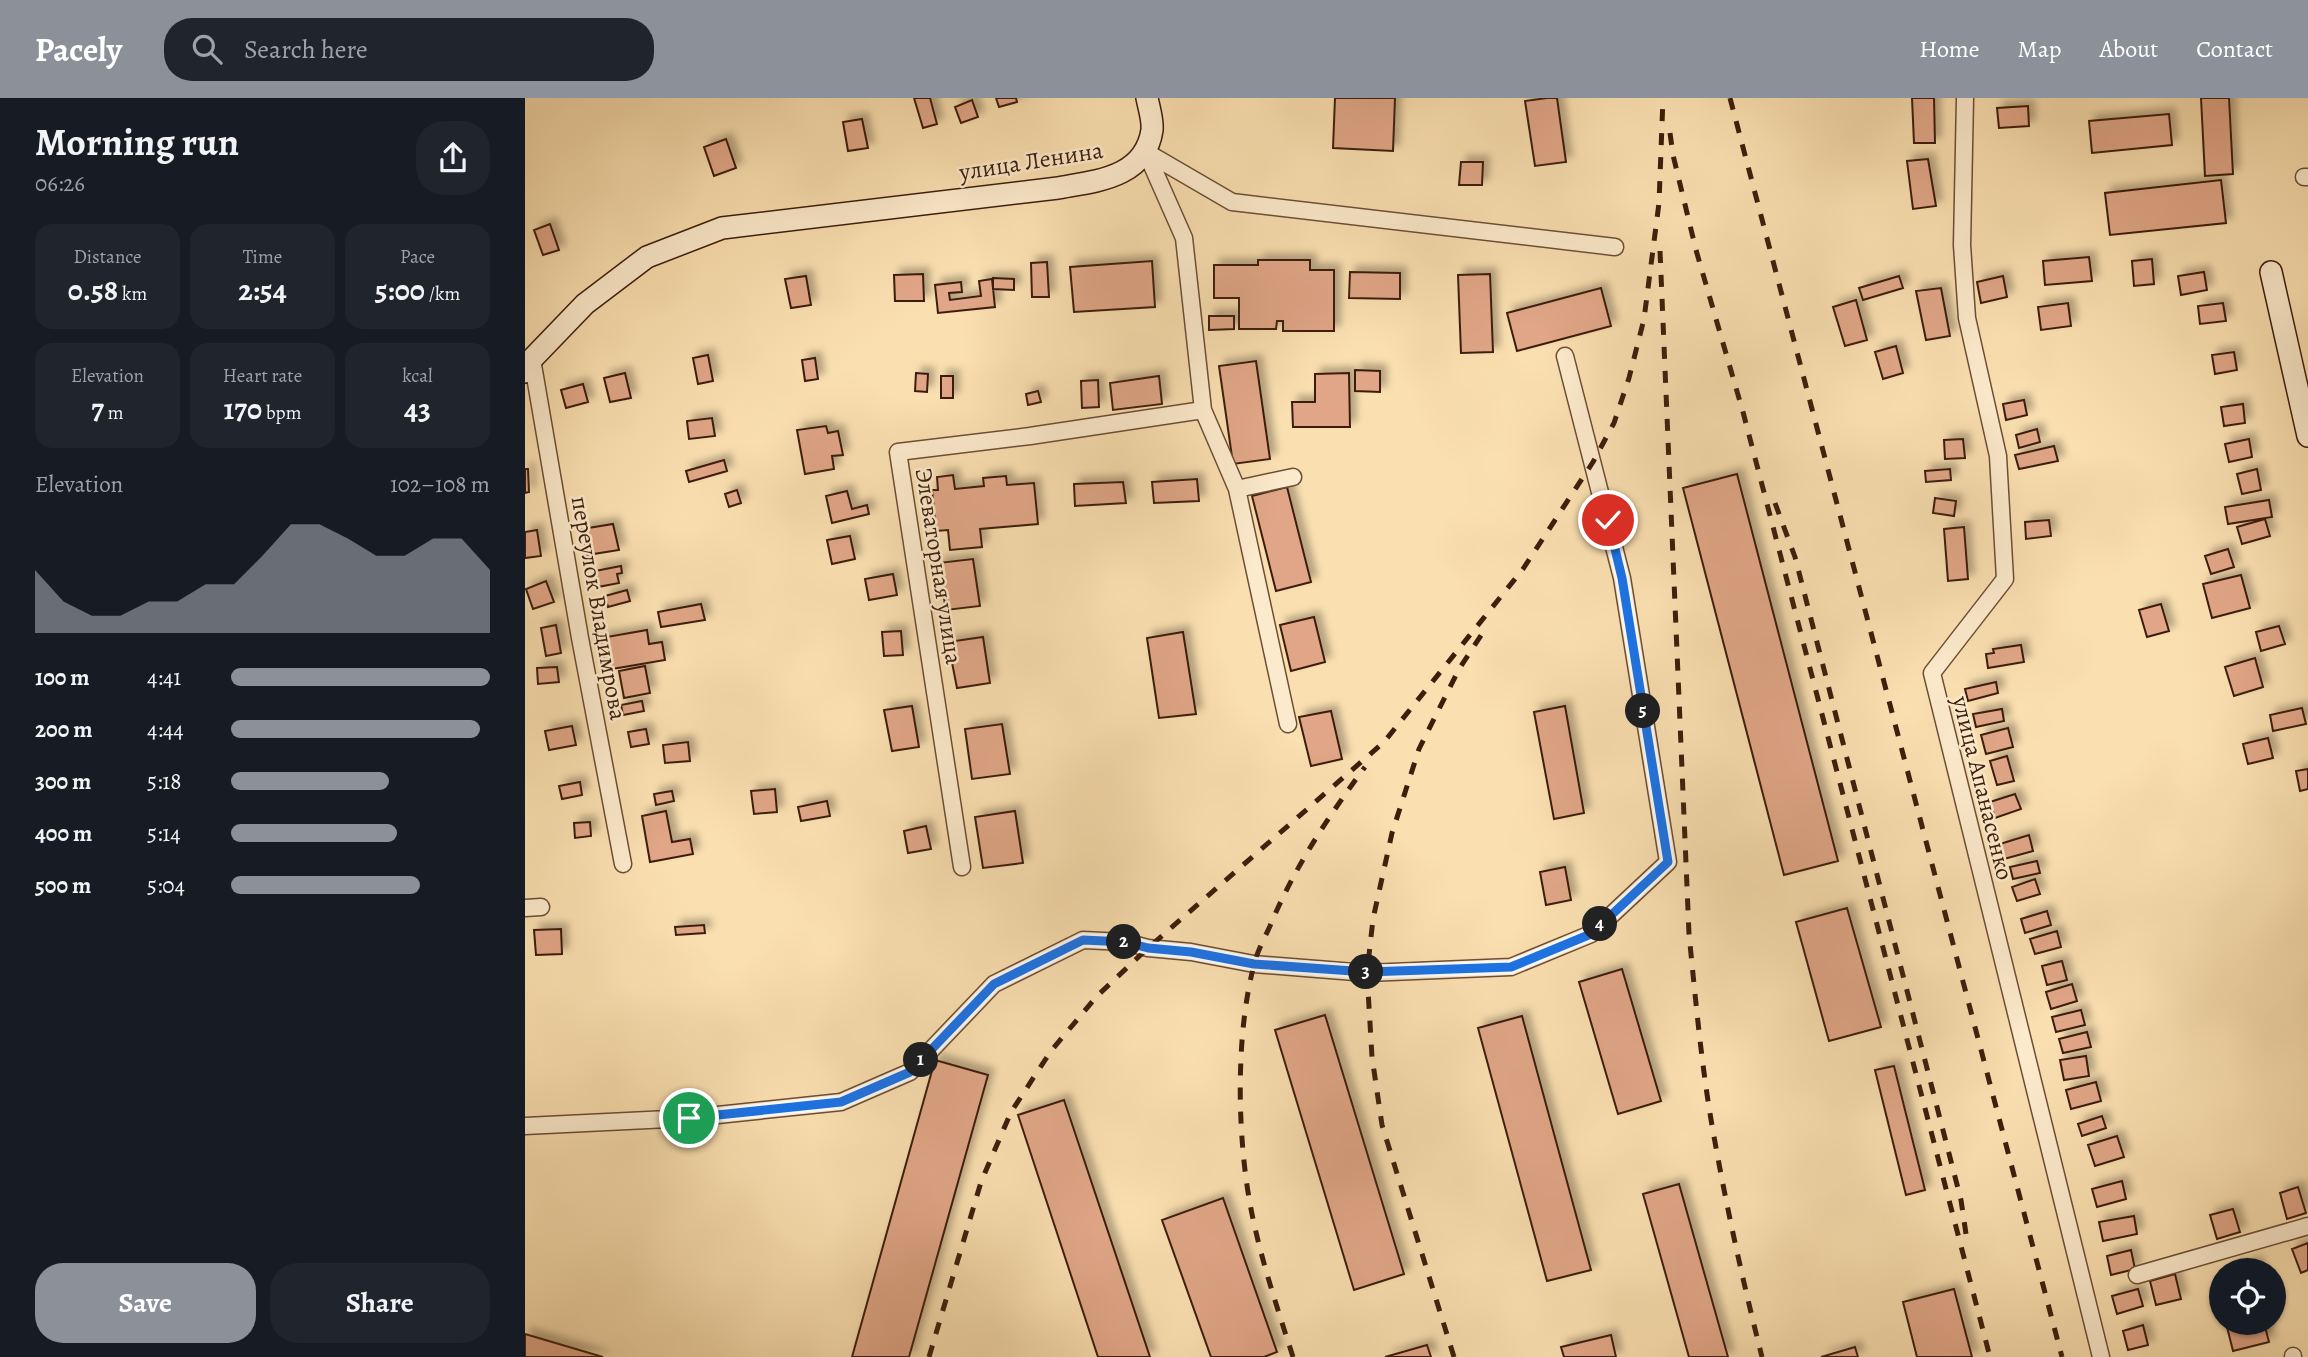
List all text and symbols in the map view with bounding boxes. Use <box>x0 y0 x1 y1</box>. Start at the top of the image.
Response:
search box <box>164 18 654 81</box>
text: Pacely <box>35 27 122 72</box>
icon: search <box>188 30 226 68</box>
text: Search here <box>244 32 368 67</box>
text: Home <box>1919 33 1980 65</box>
text: Map <box>2018 33 2062 65</box>
text: About <box>2100 33 2158 65</box>
text: Contact <box>2196 33 2273 65</box>
text: Morning run <box>35 116 239 168</box>
button: share <box>416 121 490 195</box>
street label: улица Ленина <box>956 134 1105 188</box>
text: 06:26 <box>35 168 85 199</box>
text: Distance <box>73 244 142 270</box>
text: Time <box>243 244 282 270</box>
text: Pace <box>400 244 435 270</box>
text: 0.58 <box>68 270 118 310</box>
text: 2:54 <box>238 270 287 310</box>
text: 5:00 <box>375 270 425 310</box>
text: km <box>118 281 147 307</box>
text: /km <box>425 281 460 307</box>
text: Elevation <box>71 363 144 389</box>
text: Heart rate <box>223 363 302 389</box>
text: kcal <box>402 363 433 389</box>
text: 7 <box>91 389 104 429</box>
text: 170 <box>224 389 262 429</box>
text: 43 <box>404 389 431 429</box>
text: m <box>104 400 124 426</box>
text: bpm <box>262 400 301 426</box>
street label: Элеваторная улица <box>908 466 970 666</box>
text: Elevation <box>35 469 123 500</box>
text: 102–108 m <box>390 469 490 500</box>
pin <box>1578 490 1638 550</box>
street label: переулок Владимрова <box>564 494 634 722</box>
icon: check <box>1589 501 1627 539</box>
text: 100 m <box>35 662 90 693</box>
text: 4:41 <box>147 662 181 693</box>
street label: улица Апанасенко <box>1944 692 2021 883</box>
pin: 5 <box>1625 694 1661 728</box>
text: 5 <box>1638 697 1647 723</box>
text: 200 m <box>35 714 93 745</box>
text: 4:44 <box>147 714 184 745</box>
text: 300 m <box>35 766 91 797</box>
text: 5:18 <box>147 766 181 797</box>
text: 400 m <box>35 818 92 849</box>
text: 5:14 <box>147 818 181 849</box>
text: 500 m <box>35 870 91 901</box>
text: 5:04 <box>147 870 185 901</box>
pin: 4 <box>1583 906 1617 942</box>
text: 4 <box>1595 910 1604 936</box>
pin: 2 <box>1107 924 1141 960</box>
text: 2 <box>1119 928 1128 954</box>
pin: 3 <box>1349 954 1383 990</box>
text: 3 <box>1361 958 1370 984</box>
pin: 1 <box>903 1042 939 1077</box>
text: 1 <box>917 1046 924 1072</box>
pin <box>659 1088 719 1148</box>
icon: arrive <box>670 1099 708 1137</box>
map controls <box>2209 1258 2286 1335</box>
button: locate <box>2209 1258 2286 1335</box>
button: Save <box>35 1263 256 1343</box>
button: Share <box>270 1263 490 1343</box>

